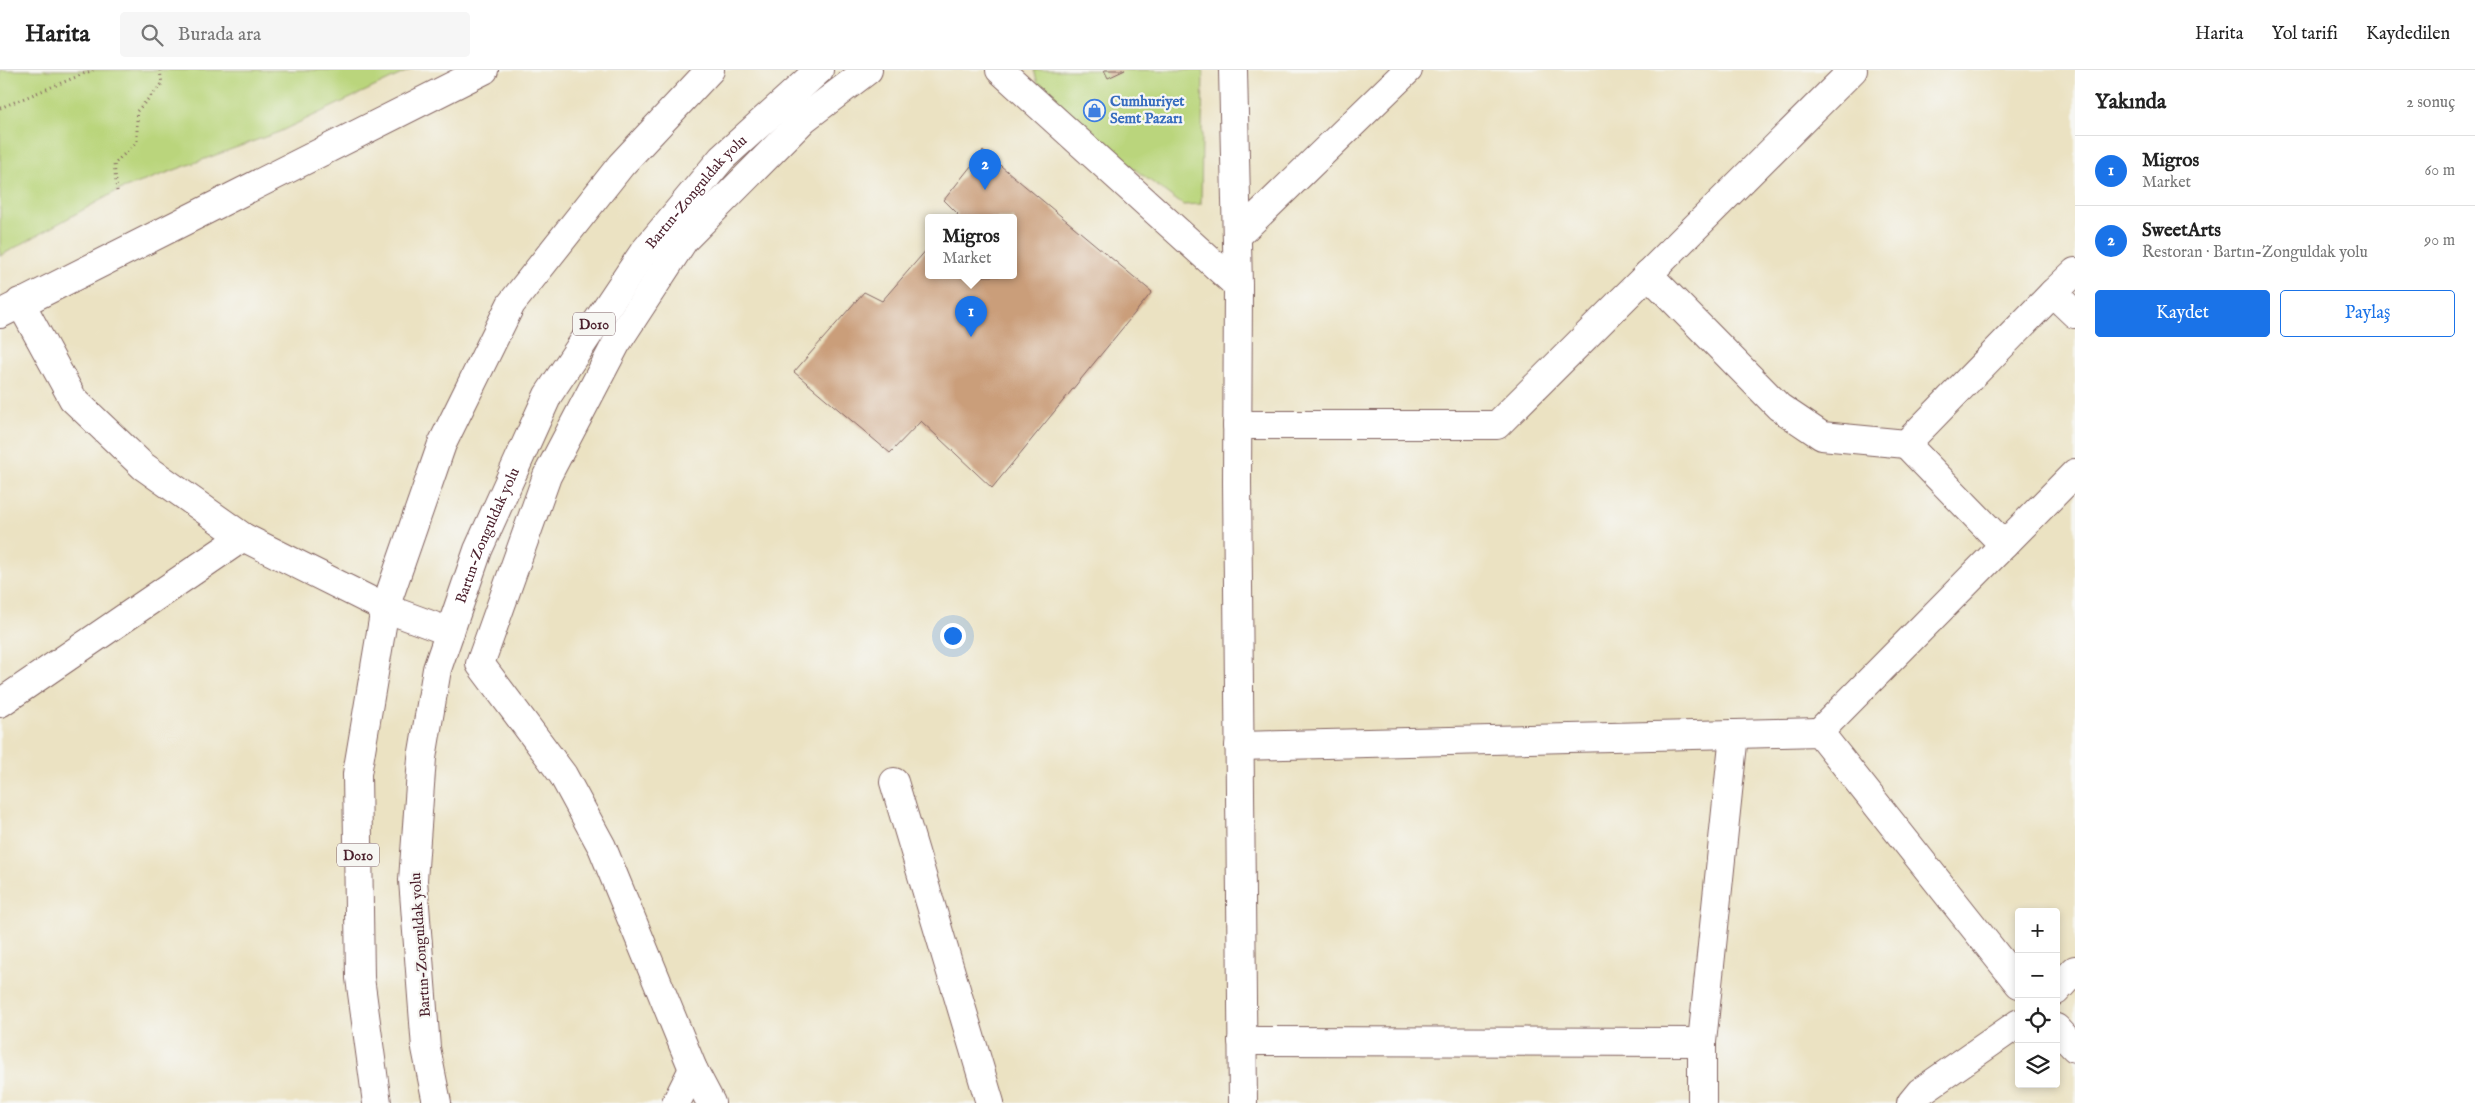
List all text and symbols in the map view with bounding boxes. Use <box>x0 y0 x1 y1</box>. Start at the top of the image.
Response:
search box <box>120 12 470 57</box>
text: Harita <box>25 19 90 50</box>
icon: search <box>138 21 166 49</box>
text: Burada ara <box>178 23 261 47</box>
text: Harita <box>2195 23 2244 46</box>
text: Yol tarifi <box>2272 23 2338 46</box>
text: Kaydedilen <box>2366 23 2450 46</box>
text: Yakında <box>2095 89 2166 116</box>
place label: Cumhuriyet Semt Pazarı <box>1110 92 1185 128</box>
text: 2 sonuç <box>2406 93 2455 113</box>
shop icon: Cumhuriyet Semt Pazarı <box>1082 98 1106 122</box>
street label: Bartın-Zonguldak yolu <box>641 131 751 253</box>
pin: 2 <box>969 149 1001 190</box>
text: Migros <box>2142 149 2199 173</box>
text: 1 <box>2108 161 2114 181</box>
text: 60 m <box>2425 161 2455 181</box>
text: Market <box>2142 173 2191 193</box>
popup <box>925 214 1017 279</box>
text: SweetArts <box>2142 219 2221 243</box>
text: Migros <box>942 225 1000 249</box>
text: 2 <box>2107 231 2115 251</box>
text: 90 m <box>2424 231 2455 251</box>
text: Restoran · Bartın-Zonguldak yolu <box>2142 243 2368 263</box>
text: Market <box>942 249 991 269</box>
button: Kaydet <box>2095 290 2270 337</box>
button: Paylaş <box>2280 290 2455 337</box>
pin: 1 <box>955 296 987 337</box>
road number: D010 <box>573 312 615 336</box>
street label: Bartın-Zonguldak yolu <box>451 464 524 606</box>
your location <box>940 623 966 649</box>
road number: D010 <box>337 844 379 866</box>
street label: Bartın-Zonguldak yolu <box>406 872 435 1018</box>
map controls <box>2015 908 2060 1088</box>
button: + <box>2015 908 2060 953</box>
button: − <box>2015 953 2060 998</box>
button: locate <box>2015 998 2060 1043</box>
button: layers <box>2015 1043 2060 1088</box>

